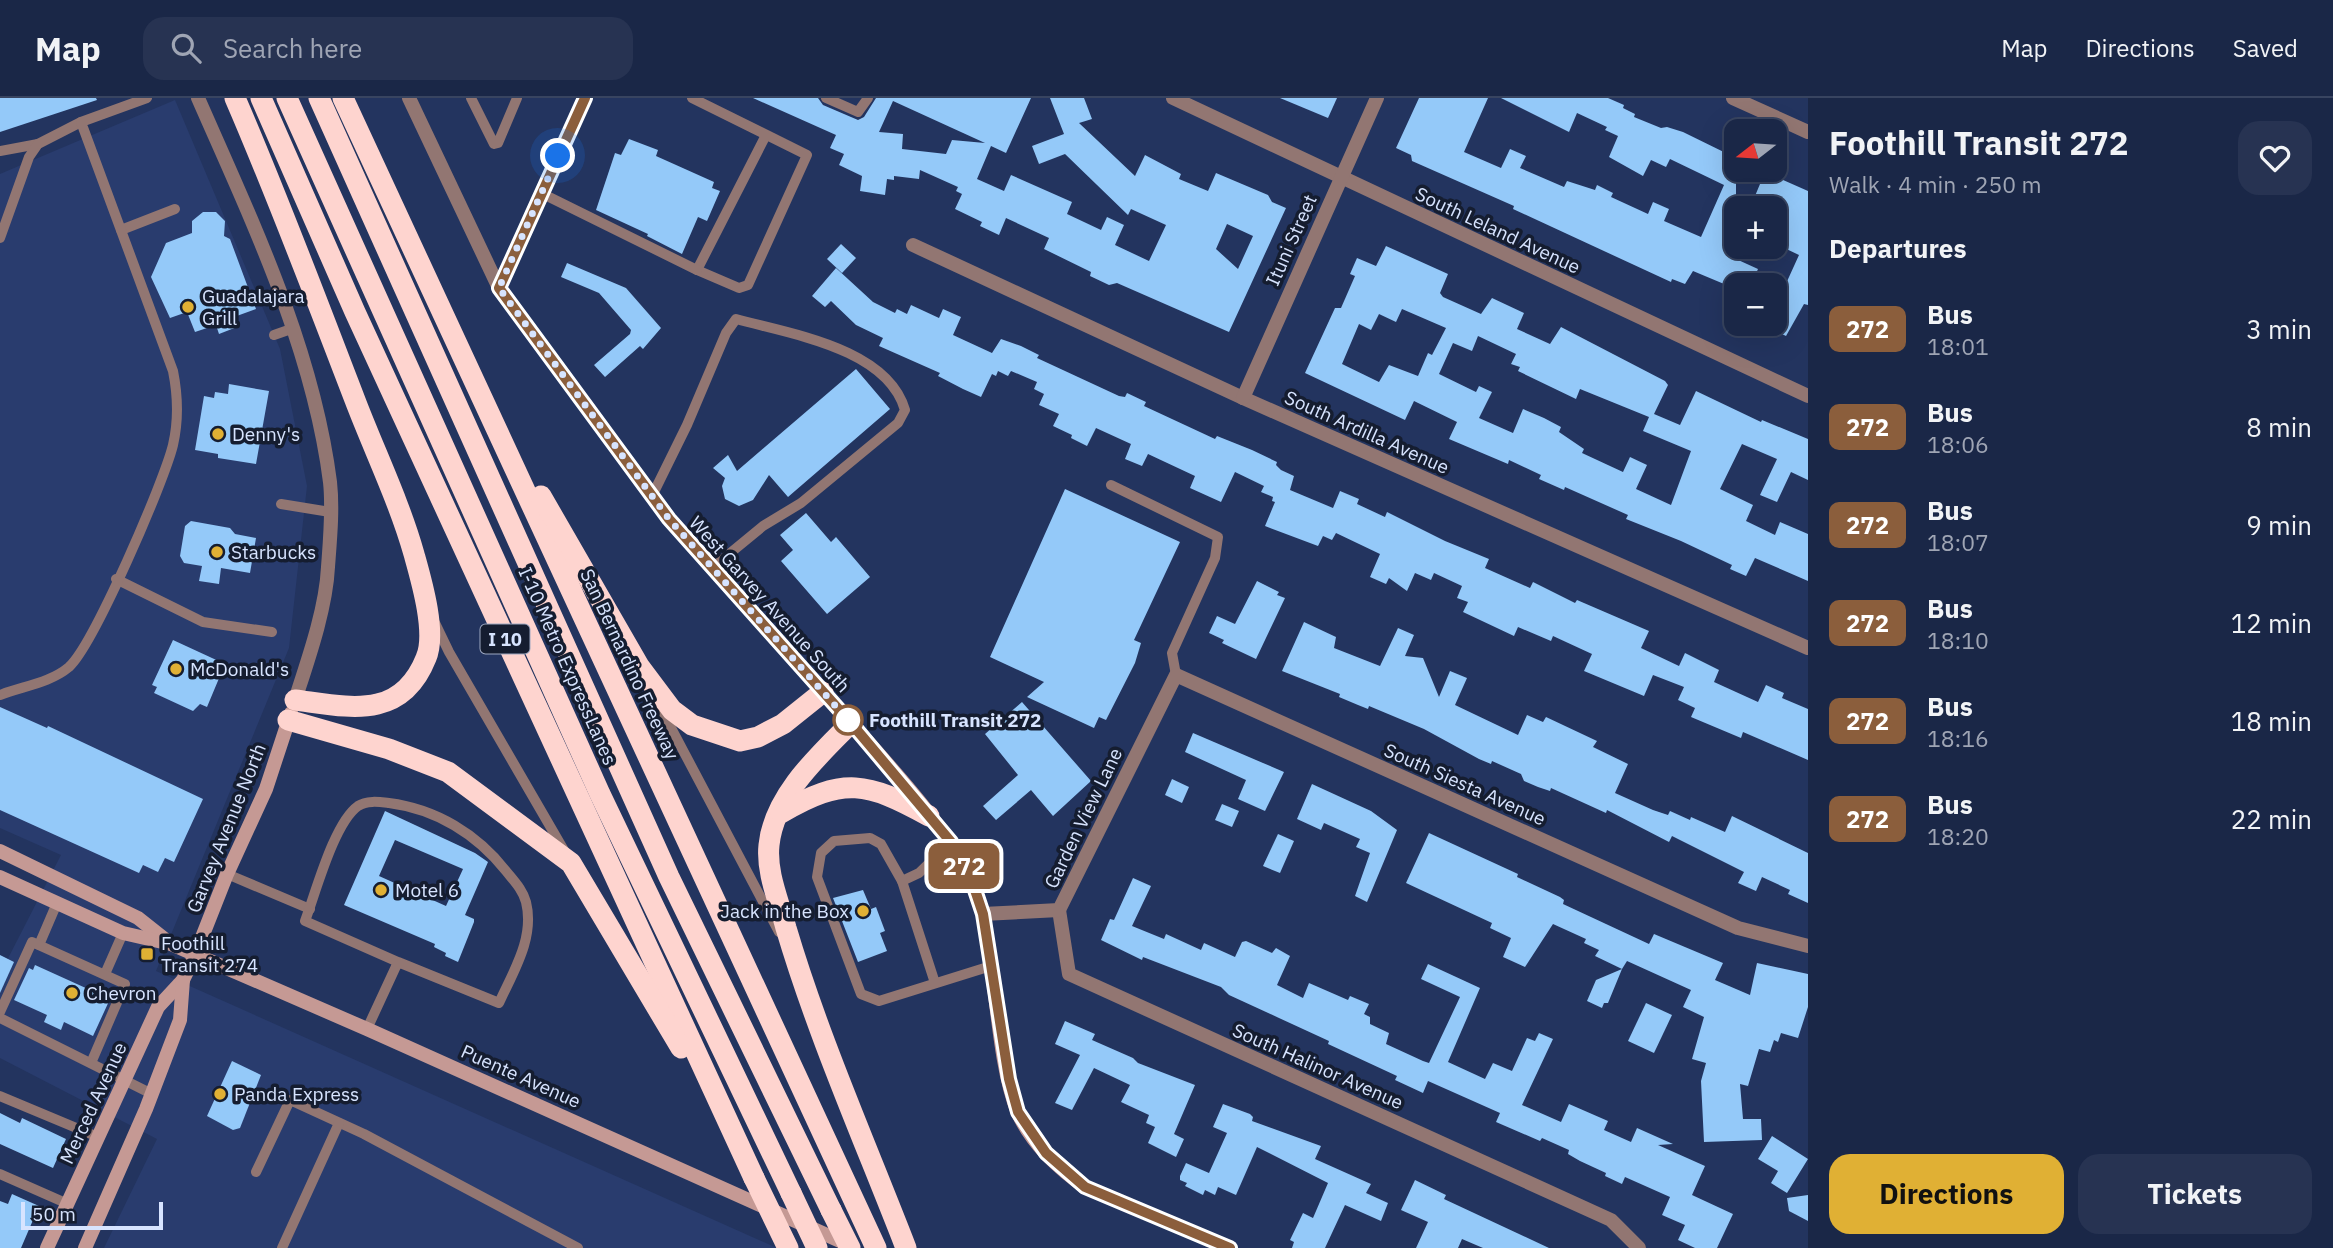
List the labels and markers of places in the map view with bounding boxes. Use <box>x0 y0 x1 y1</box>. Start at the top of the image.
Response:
place label: Guadalajara Grill <box>202 284 305 330</box>
marker: Guadalajara Grill <box>180 299 196 315</box>
place label: Denny's <box>232 422 300 446</box>
marker: Denny's <box>210 426 226 442</box>
place label: Starbucks <box>231 540 316 564</box>
marker: Starbucks <box>209 544 225 560</box>
place label: McDonald's <box>190 657 289 681</box>
marker: McDonald's <box>168 661 184 677</box>
marker: Foothill Transit 272 <box>833 705 863 735</box>
place label: Foothill Transit 272 <box>869 708 1041 732</box>
place label: Motel 6 <box>395 878 459 902</box>
marker: Motel 6 <box>373 882 389 898</box>
place label: Jack in the Box <box>720 899 849 923</box>
marker: Jack in the Box <box>855 903 871 919</box>
place label: Foothill Transit 274 <box>161 931 258 977</box>
marker: Foothill Transit 274 <box>139 946 155 962</box>
place label: Chevron <box>86 981 157 1005</box>
marker: Chevron <box>64 985 80 1001</box>
place label: Panda Express <box>234 1082 359 1106</box>
marker: Panda Express <box>212 1086 228 1102</box>

